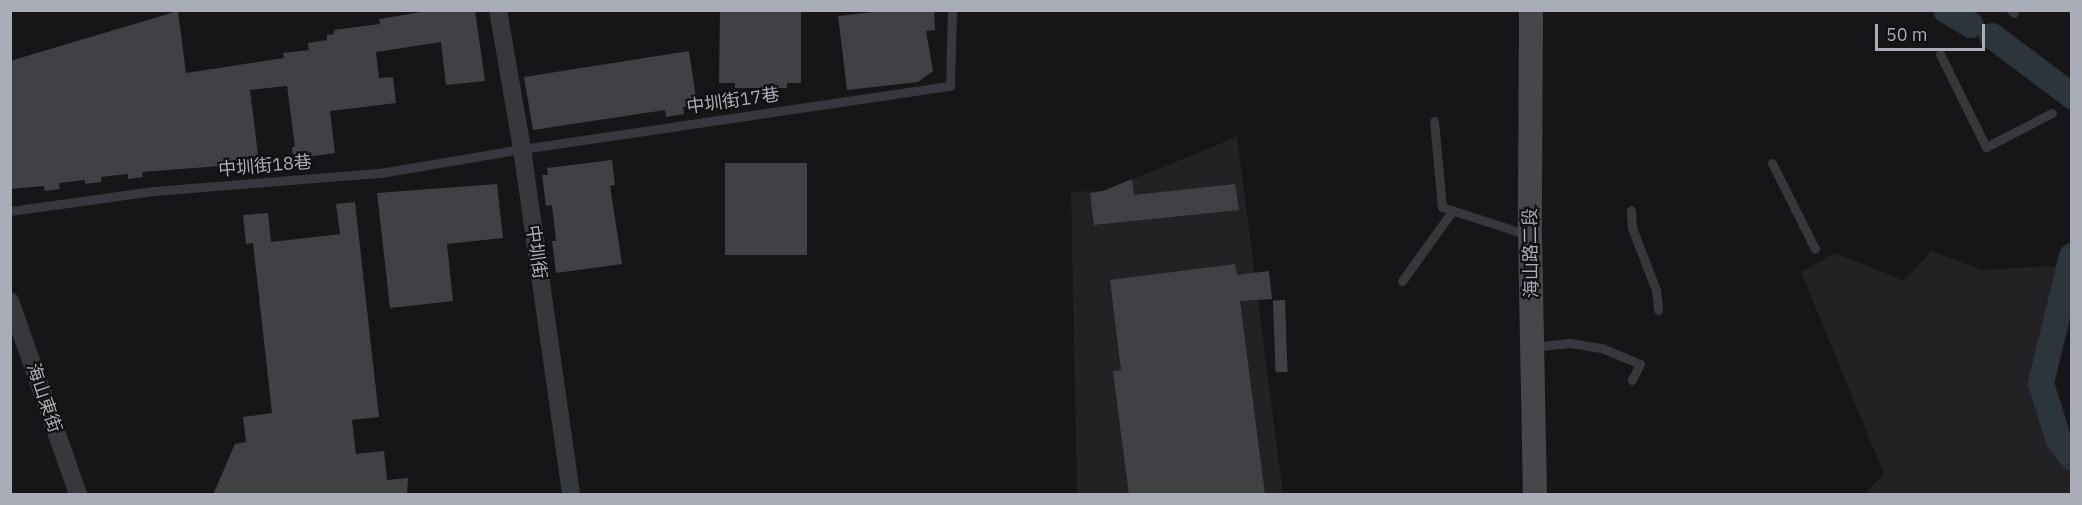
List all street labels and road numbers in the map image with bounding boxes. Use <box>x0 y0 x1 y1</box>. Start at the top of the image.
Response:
street label: 中圳街17巷 <box>685 84 781 118</box>
street label: 中圳街18巷 <box>217 151 313 181</box>
street label: 海山路二段 <box>1519 208 1543 298</box>
street label: 中圳街 <box>522 224 550 280</box>
street label: 海山東街 <box>22 360 66 436</box>

